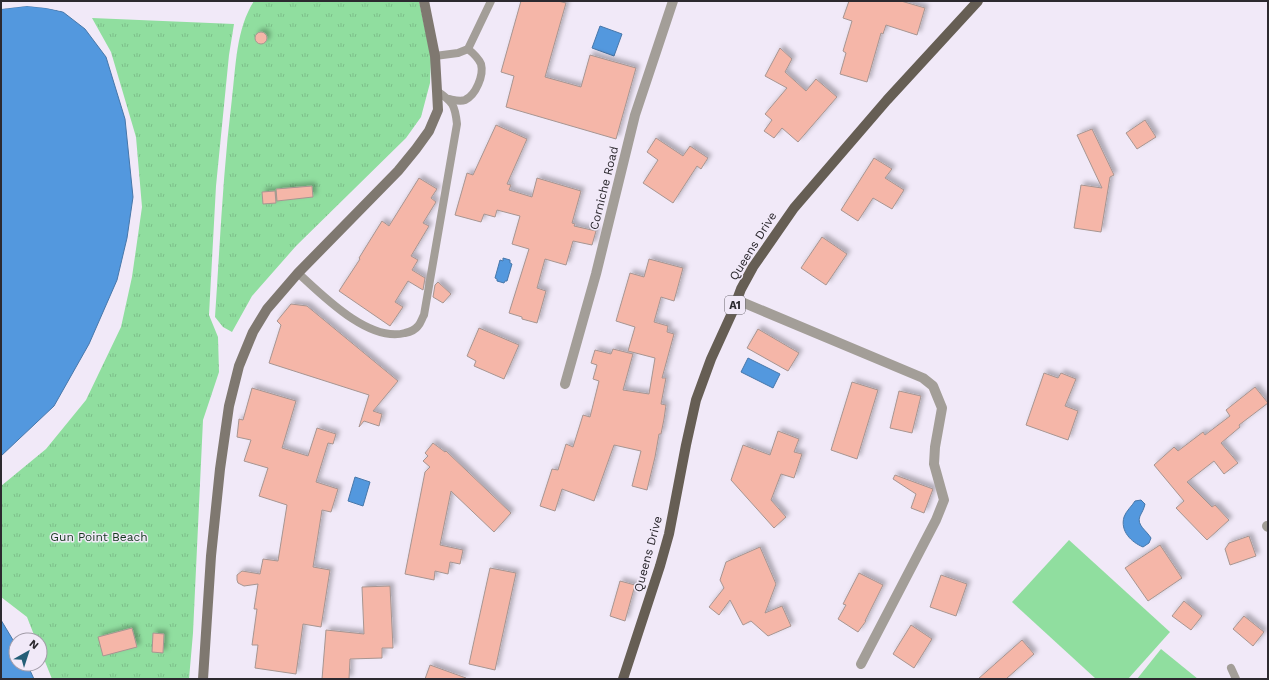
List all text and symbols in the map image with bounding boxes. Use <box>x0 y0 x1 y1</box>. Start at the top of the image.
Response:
street label: Corniche Road <box>587 145 621 231</box>
street label: Queens Drive <box>726 209 780 283</box>
road number: A1 <box>725 296 745 314</box>
street label: Queens Drive <box>631 514 665 593</box>
park label: Gun Point Beach <box>50 530 148 544</box>
north arrow <box>8 632 48 672</box>
text: N <box>27 637 41 652</box>

